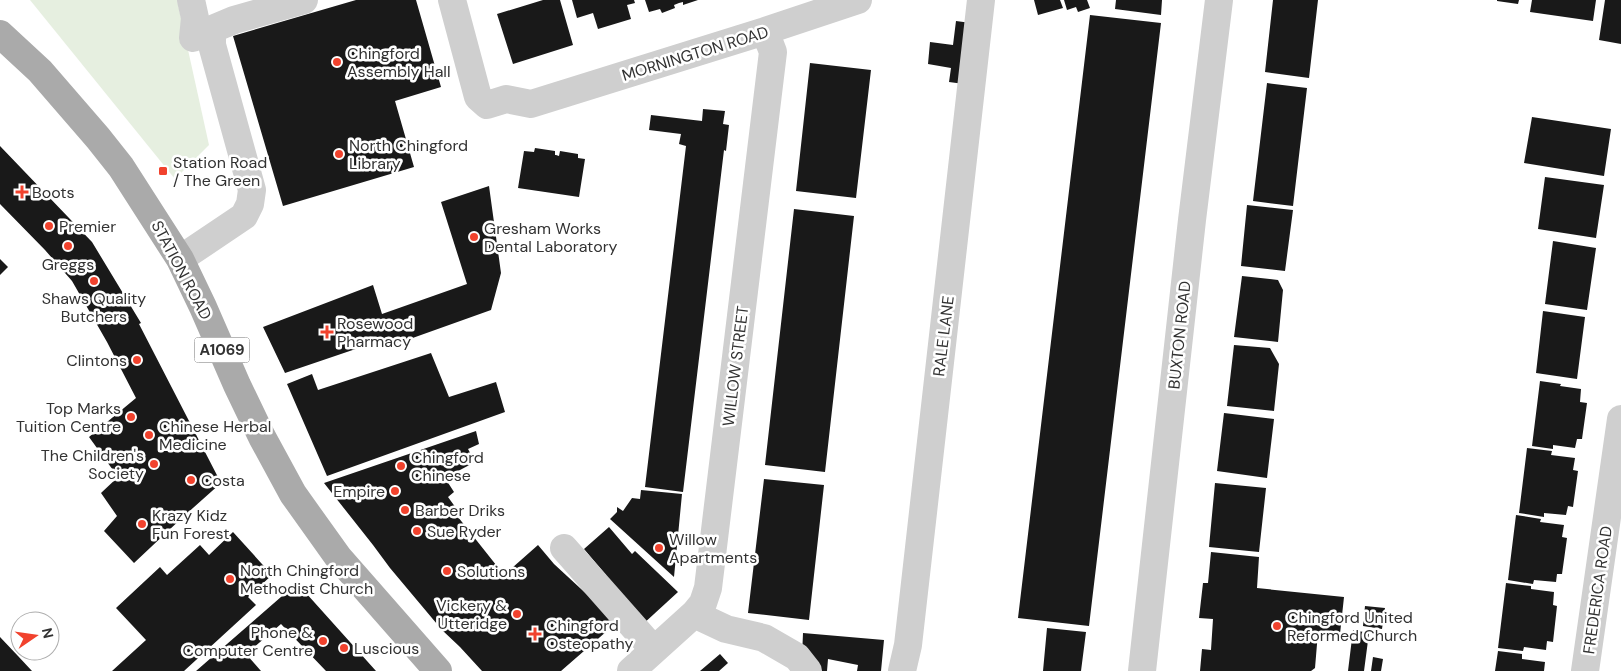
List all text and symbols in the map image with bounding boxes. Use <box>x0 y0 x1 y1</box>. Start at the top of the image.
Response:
street label: MORNINGTON ROAD <box>619 21 771 86</box>
place label: Chingford Assembly Hall <box>347 43 451 82</box>
marker: Chingford Assembly Hall <box>331 56 343 68</box>
place label: North Chingford Library <box>349 135 468 174</box>
marker: North Chingford Library <box>333 148 345 160</box>
place label: Station Road / The Green <box>173 152 267 191</box>
marker: Station Road / The Green <box>157 165 169 177</box>
place label: Boots <box>32 182 75 203</box>
marker: Boots <box>16 186 28 198</box>
place label: Premier <box>59 216 116 237</box>
street label: STATION ROAD <box>147 217 216 323</box>
place label: Gresham Works Dental Laboratory <box>484 218 618 257</box>
marker: Premier <box>43 220 55 232</box>
marker: Gresham Works Dental Laboratory <box>468 231 480 243</box>
marker: Greggs <box>62 240 74 252</box>
place label: Greggs <box>42 254 94 275</box>
marker: Shaws Quality Butchers <box>88 275 100 287</box>
street label: BUXTON ROAD <box>1163 280 1196 390</box>
place label: Shaws Quality Butchers <box>42 288 146 327</box>
street label: RALE LANE <box>928 295 959 378</box>
street label: WILLOW STREET <box>718 305 753 428</box>
place label: Rosewood Pharmacy <box>337 313 413 352</box>
marker: Rosewood Pharmacy <box>321 326 333 338</box>
road number: A1069 <box>194 338 250 362</box>
place label: Clintons <box>66 350 127 371</box>
marker: Clintons <box>131 354 143 366</box>
place label: Top Marks Tuition Centre <box>16 398 121 437</box>
marker: Top Marks Tuition Centre <box>125 411 137 423</box>
place label: Chinese Herbal Medicine <box>159 416 271 455</box>
marker: Chinese Herbal Medicine <box>143 429 155 441</box>
place label: The Children's Society <box>41 445 144 484</box>
place label: Chingford Chinese <box>411 447 484 486</box>
marker: The Children's Society <box>148 458 160 470</box>
marker: Chingford Chinese <box>395 460 407 472</box>
place label: Costa <box>201 470 245 491</box>
marker: Costa <box>185 474 197 486</box>
place label: Empire <box>333 481 385 502</box>
marker: Empire <box>389 485 401 497</box>
place label: Barber Driks <box>415 500 505 521</box>
marker: Barber Driks <box>399 504 411 516</box>
place label: Krazy Kidz Fun Forest <box>152 505 230 544</box>
marker: Krazy Kidz Fun Forest <box>136 518 148 530</box>
place label: Sue Ryder <box>427 521 502 542</box>
marker: Sue Ryder <box>411 525 423 537</box>
street label: FREDERICA ROAD <box>1578 525 1617 656</box>
place label: Willow Apartments <box>669 529 757 568</box>
marker: Willow Apartments <box>653 542 665 554</box>
place label: North Chingford Methodist Church <box>240 560 373 599</box>
place label: Solutions <box>457 561 525 582</box>
marker: Solutions <box>441 565 453 577</box>
marker: North Chingford Methodist Church <box>224 573 236 585</box>
place label: Vickery & Utteridge <box>436 595 507 634</box>
place label: Chingford United Reformed Church <box>1287 607 1417 646</box>
marker: Vickery & Utteridge <box>511 608 523 620</box>
north arrow <box>10 611 60 661</box>
place label: Chingford Osteopathy <box>546 615 633 654</box>
marker: Chingford United Reformed Church <box>1271 620 1283 632</box>
place label: Phone & Computer Centre <box>183 622 313 661</box>
text: N <box>38 626 58 640</box>
marker: Chingford Osteopathy <box>528 627 542 641</box>
marker: Phone & Computer Centre <box>317 635 329 647</box>
place label: Luscious <box>354 638 419 659</box>
marker: Luscious <box>338 642 350 654</box>

